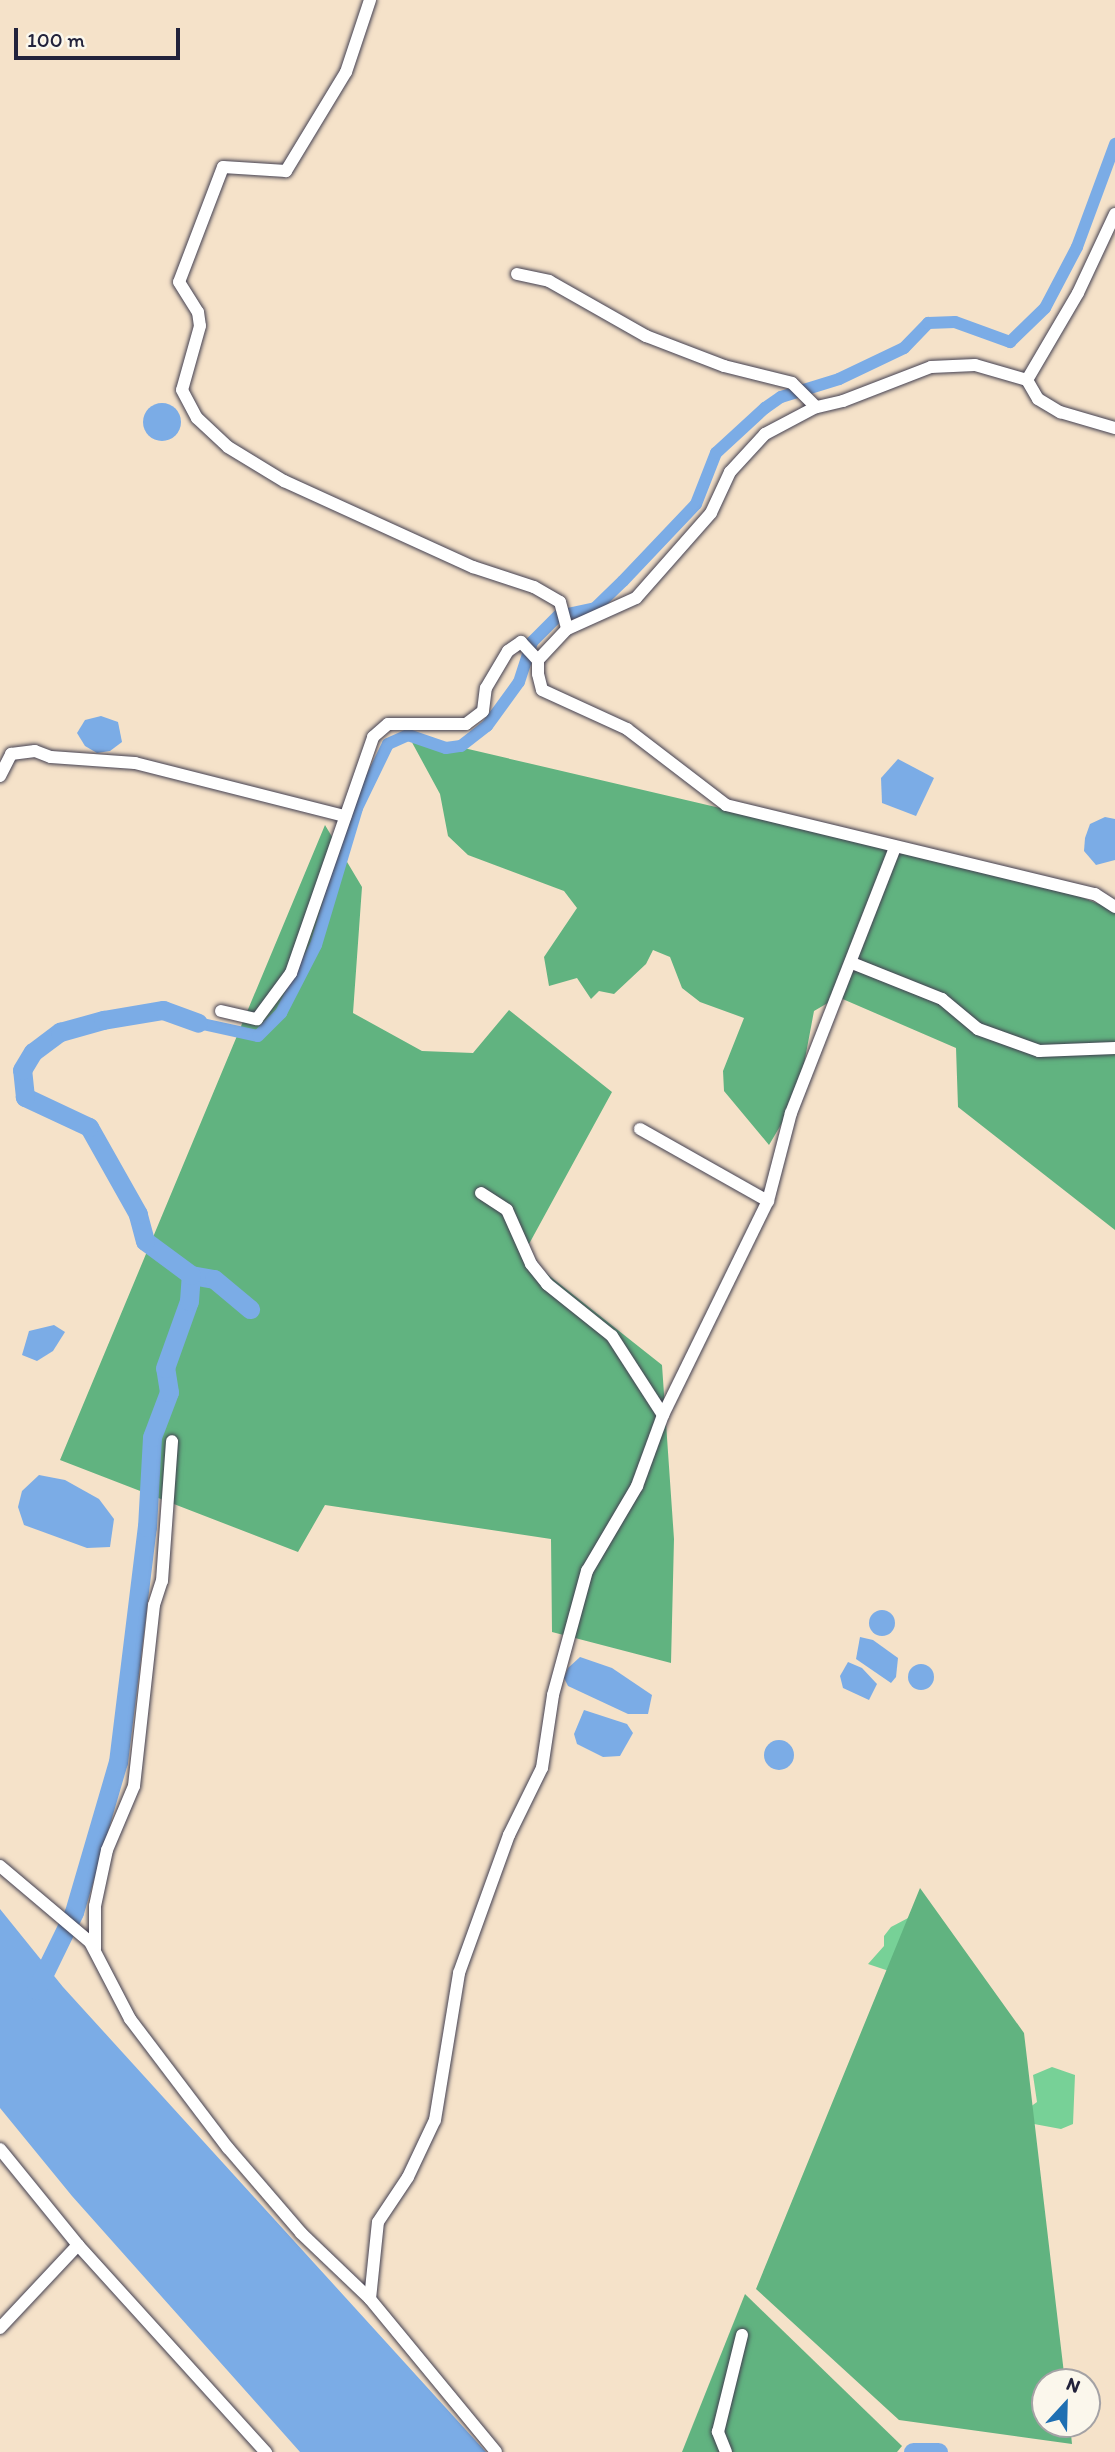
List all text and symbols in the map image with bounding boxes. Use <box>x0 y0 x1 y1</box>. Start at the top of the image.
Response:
scale bar <box>18 14 184 58</box>
text: 100 m <box>27 27 85 52</box>
north arrow <box>1031 2368 1101 2438</box>
text: N <box>1063 2372 1084 2398</box>

